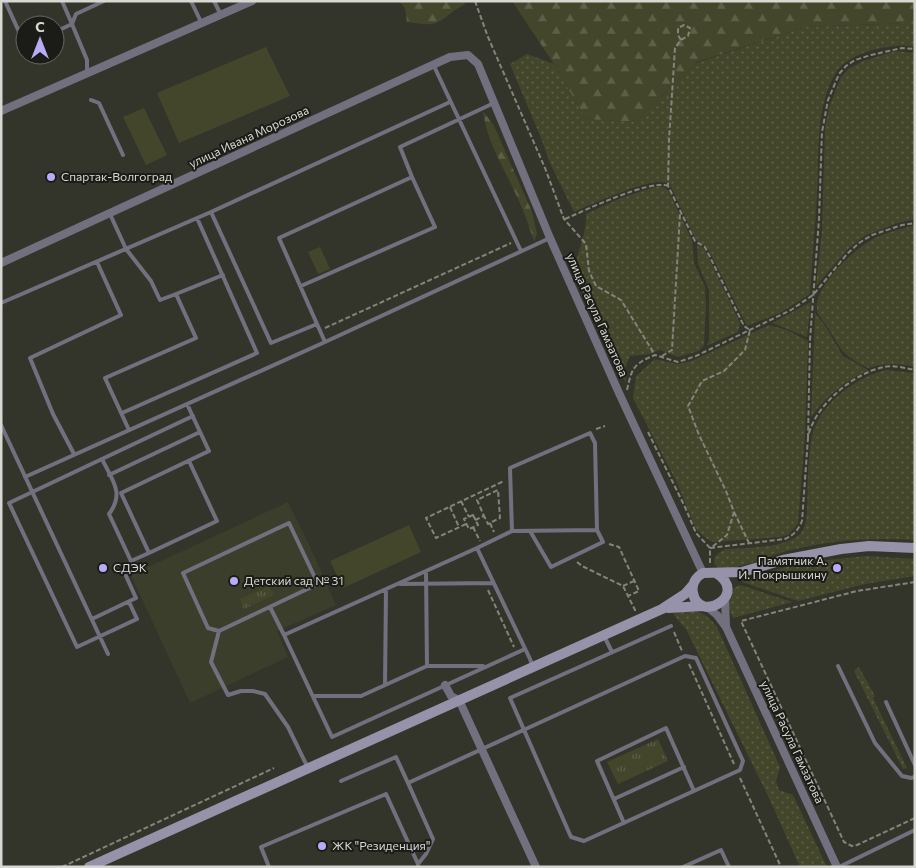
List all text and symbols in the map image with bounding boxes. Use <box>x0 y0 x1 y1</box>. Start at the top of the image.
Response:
north arrow <box>15 15 65 65</box>
text: С <box>35 18 45 35</box>
street label: улица Ивана Морозова <box>186 102 311 170</box>
place label: Спартак-Волгоград <box>61 169 172 183</box>
marker: Спартак-Волгоград <box>45 171 57 183</box>
street label: улица Расула Гамзатова <box>564 251 632 379</box>
place label: Памятник А. И. Покрышкину <box>738 553 827 581</box>
place label: СДЭК <box>113 560 147 574</box>
marker: СДЭК <box>97 562 109 574</box>
marker: Памятник А. И. Покрышкину <box>831 562 843 574</box>
place label: Детский сад № 31 <box>244 573 344 587</box>
marker: Детский сад № 31 <box>228 575 240 587</box>
street label: улица Расула Гамзатова <box>758 678 828 805</box>
place label: ЖК "Резиденция" <box>332 838 430 852</box>
marker: ЖК "Резиденция" <box>316 840 328 852</box>

